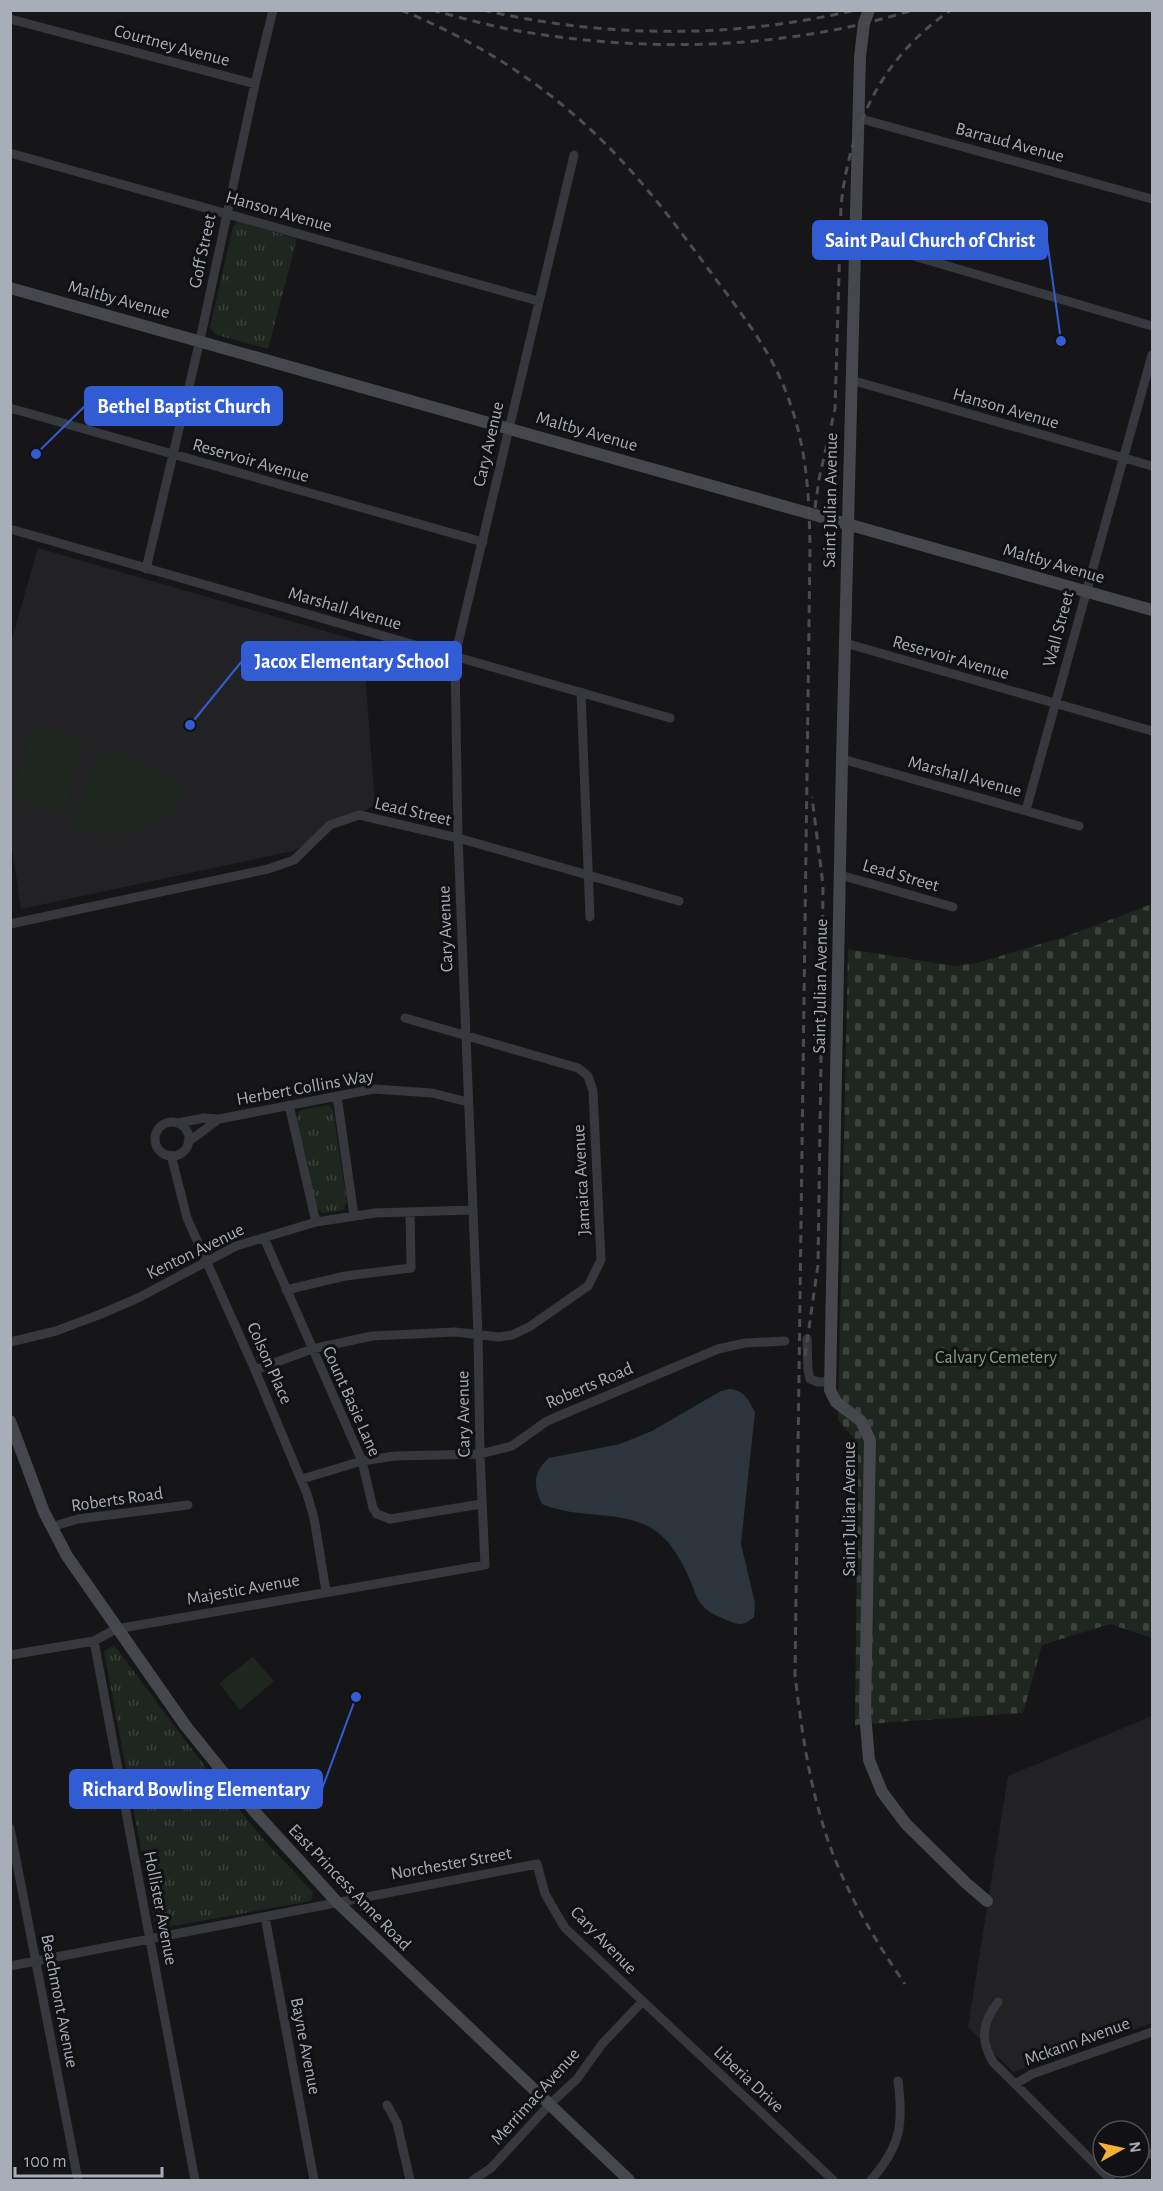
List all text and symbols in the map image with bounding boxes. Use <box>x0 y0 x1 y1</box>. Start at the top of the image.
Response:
street label: Courtney Avenue <box>112 22 232 70</box>
street label: Barraud Avenue <box>954 120 1066 166</box>
street label: Hanson Avenue <box>224 188 334 236</box>
street label: Goff Street <box>186 212 220 290</box>
callout: Saint Paul Church of Christ <box>813 221 1047 259</box>
text: Saint Paul Church of Christ <box>825 231 1035 251</box>
street label: Maltby Avenue <box>66 278 172 322</box>
street label: Hanson Avenue <box>951 385 1061 433</box>
callout: Bethel Baptist Church <box>85 387 282 425</box>
text: Bethel Baptist Church <box>97 397 271 417</box>
street label: Cary Avenue <box>470 400 507 488</box>
street label: Maltby Avenue <box>534 409 640 455</box>
street label: Saint Julian Avenue <box>821 432 841 568</box>
street label: Reservoir Avenue <box>190 436 311 486</box>
street label: Maltby Avenue <box>1001 541 1107 587</box>
street label: Marshall Avenue <box>286 584 403 634</box>
street label: Wall Street <box>1040 589 1078 669</box>
street label: Reservoir Avenue <box>890 633 1011 683</box>
callout: Jacox Elementary School <box>242 642 461 680</box>
text: Jacox Elementary School <box>255 652 449 672</box>
street label: Marshall Avenue <box>906 753 1023 801</box>
street label: Lead Street <box>373 794 453 830</box>
street label: Lead Street <box>861 856 941 896</box>
street label: Cary Avenue <box>435 885 457 973</box>
street label: Saint Julian Avenue <box>811 918 831 1054</box>
street label: Herbert Collins Way <box>235 1067 376 1109</box>
street label: Jamaica Avenue <box>570 1124 594 1236</box>
street label: Kenton Avenue <box>144 1221 247 1283</box>
street label: Colson Place <box>243 1320 295 1407</box>
street label: Count Basie Lane <box>319 1344 383 1459</box>
park label: Calvary Cemetery <box>935 1349 1057 1367</box>
street label: Roberts Road <box>543 1360 636 1412</box>
street label: Cary Avenue <box>454 1371 474 1457</box>
street label: Saint Julian Avenue <box>841 1441 859 1577</box>
street label: Roberts Road <box>70 1485 164 1515</box>
street label: Majestic Avenue <box>185 1571 301 1609</box>
callout: Richard Bowling Elementary <box>70 1770 322 1808</box>
text: Richard Bowling Elementary <box>82 1780 310 1800</box>
street label: East Princess Anne Road <box>285 1821 414 1954</box>
street label: Norchester Street <box>389 1844 513 1883</box>
street label: Hollister Avenue <box>140 1850 180 1967</box>
street label: Cary Avenue <box>567 1903 640 1978</box>
street label: Beachmont Avenue <box>37 1933 81 2070</box>
street label: Bayne Avenue <box>287 1996 323 2096</box>
street label: Mckann Avenue <box>1022 2015 1132 2069</box>
street label: Liberia Drive <box>710 2043 787 2116</box>
street label: Merrimac Avenue <box>488 2045 584 2148</box>
north arrow <box>1091 2119 1151 2179</box>
scale bar <box>15 2140 162 2178</box>
text: N <box>1126 2140 1144 2154</box>
text: 100 m <box>24 2153 67 2171</box>

